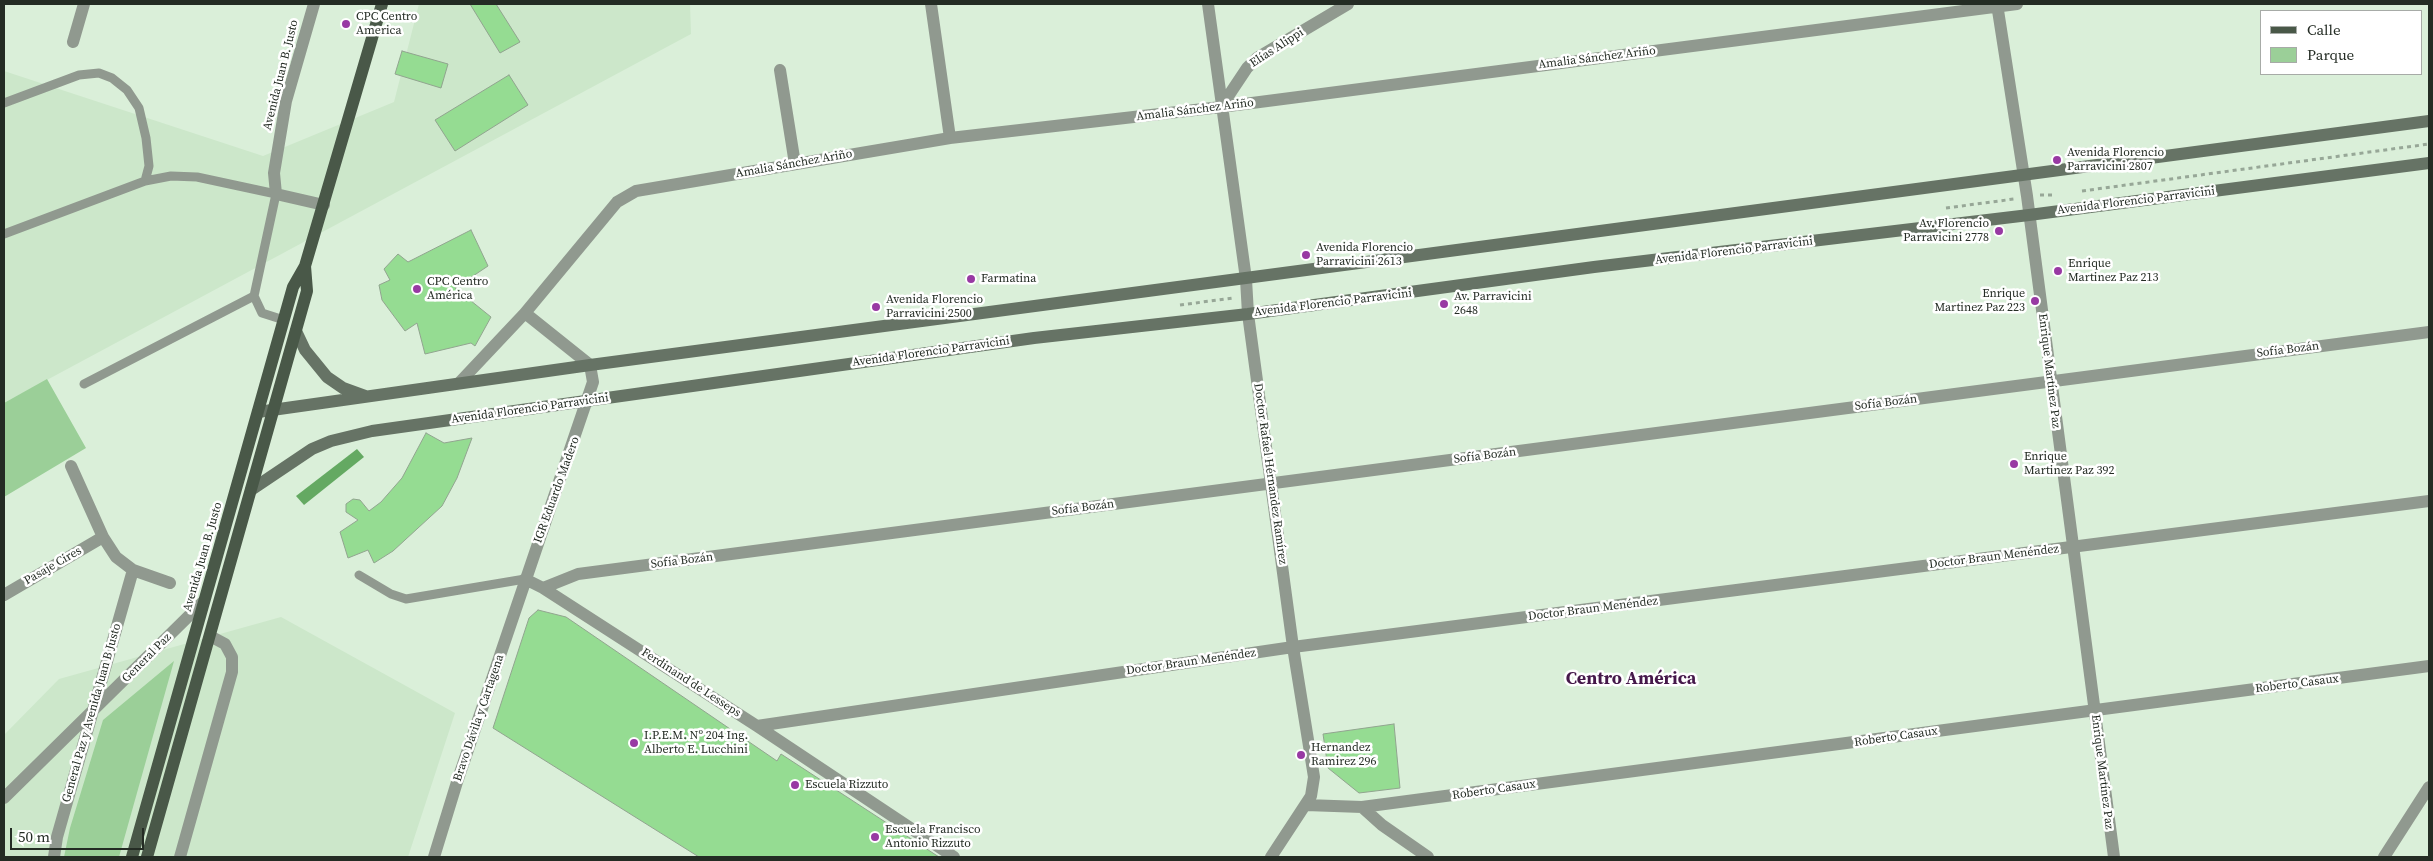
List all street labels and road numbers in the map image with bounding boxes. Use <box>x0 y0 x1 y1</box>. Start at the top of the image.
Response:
street label: Avenida Juan B. Justo <box>260 18 302 132</box>
street label: Elías Alippi <box>1248 25 1306 71</box>
street label: Amalia Sánchez Ariño <box>1537 44 1657 72</box>
street label: Amalia Sánchez Ariño <box>1135 96 1255 124</box>
street label: Amalia Sánchez Ariño <box>735 147 853 181</box>
street label: Avenida Florencio Parravicini <box>2056 184 2216 218</box>
street label: Avenida Florencio Parravicini <box>1654 234 1814 268</box>
street label: Avenida Florencio Parravicini <box>1253 286 1413 320</box>
street label: Enrique Martínez Paz <box>2035 313 2063 429</box>
street label: Avenida Florencio Parravicini <box>851 334 1011 370</box>
street label: Sofía Bozán <box>2256 339 2320 361</box>
street label: Doctor Rafael Hérnandez Ramírez <box>1250 382 1290 566</box>
street label: Avenida Florencio Parravicini <box>450 391 610 427</box>
street label: Sofía Bozán <box>1854 392 1918 414</box>
street label: IGR Eduardo Madero <box>531 435 583 545</box>
street label: Sofía Bozán <box>1453 445 1517 467</box>
street label: Sofía Bozán <box>1051 497 1115 519</box>
street label: Avenida Juan B. Justo <box>180 501 226 613</box>
street label: Doctor Braun Menéndez <box>1928 542 2060 572</box>
street label: Pasaje Cires <box>22 544 84 588</box>
street label: Sofía Bozán <box>650 550 714 572</box>
street label: Doctor Braun Menéndez <box>1527 594 1659 624</box>
street label: General Paz y Avenida Juan B Justo <box>60 622 124 804</box>
street label: General Paz <box>119 630 175 686</box>
street label: Ferdinand de Lesseps <box>639 645 743 721</box>
street label: Doctor Braun Menéndez <box>1125 646 1257 678</box>
street label: Bravo Dávila y Cartagena <box>450 653 508 783</box>
street label: Roberto Casaux <box>2254 672 2340 696</box>
street label: Enrique Martínez Paz <box>2088 714 2116 830</box>
street label: Roberto Casaux <box>1853 724 1939 750</box>
street label: Roberto Casaux <box>1451 777 1537 803</box>

